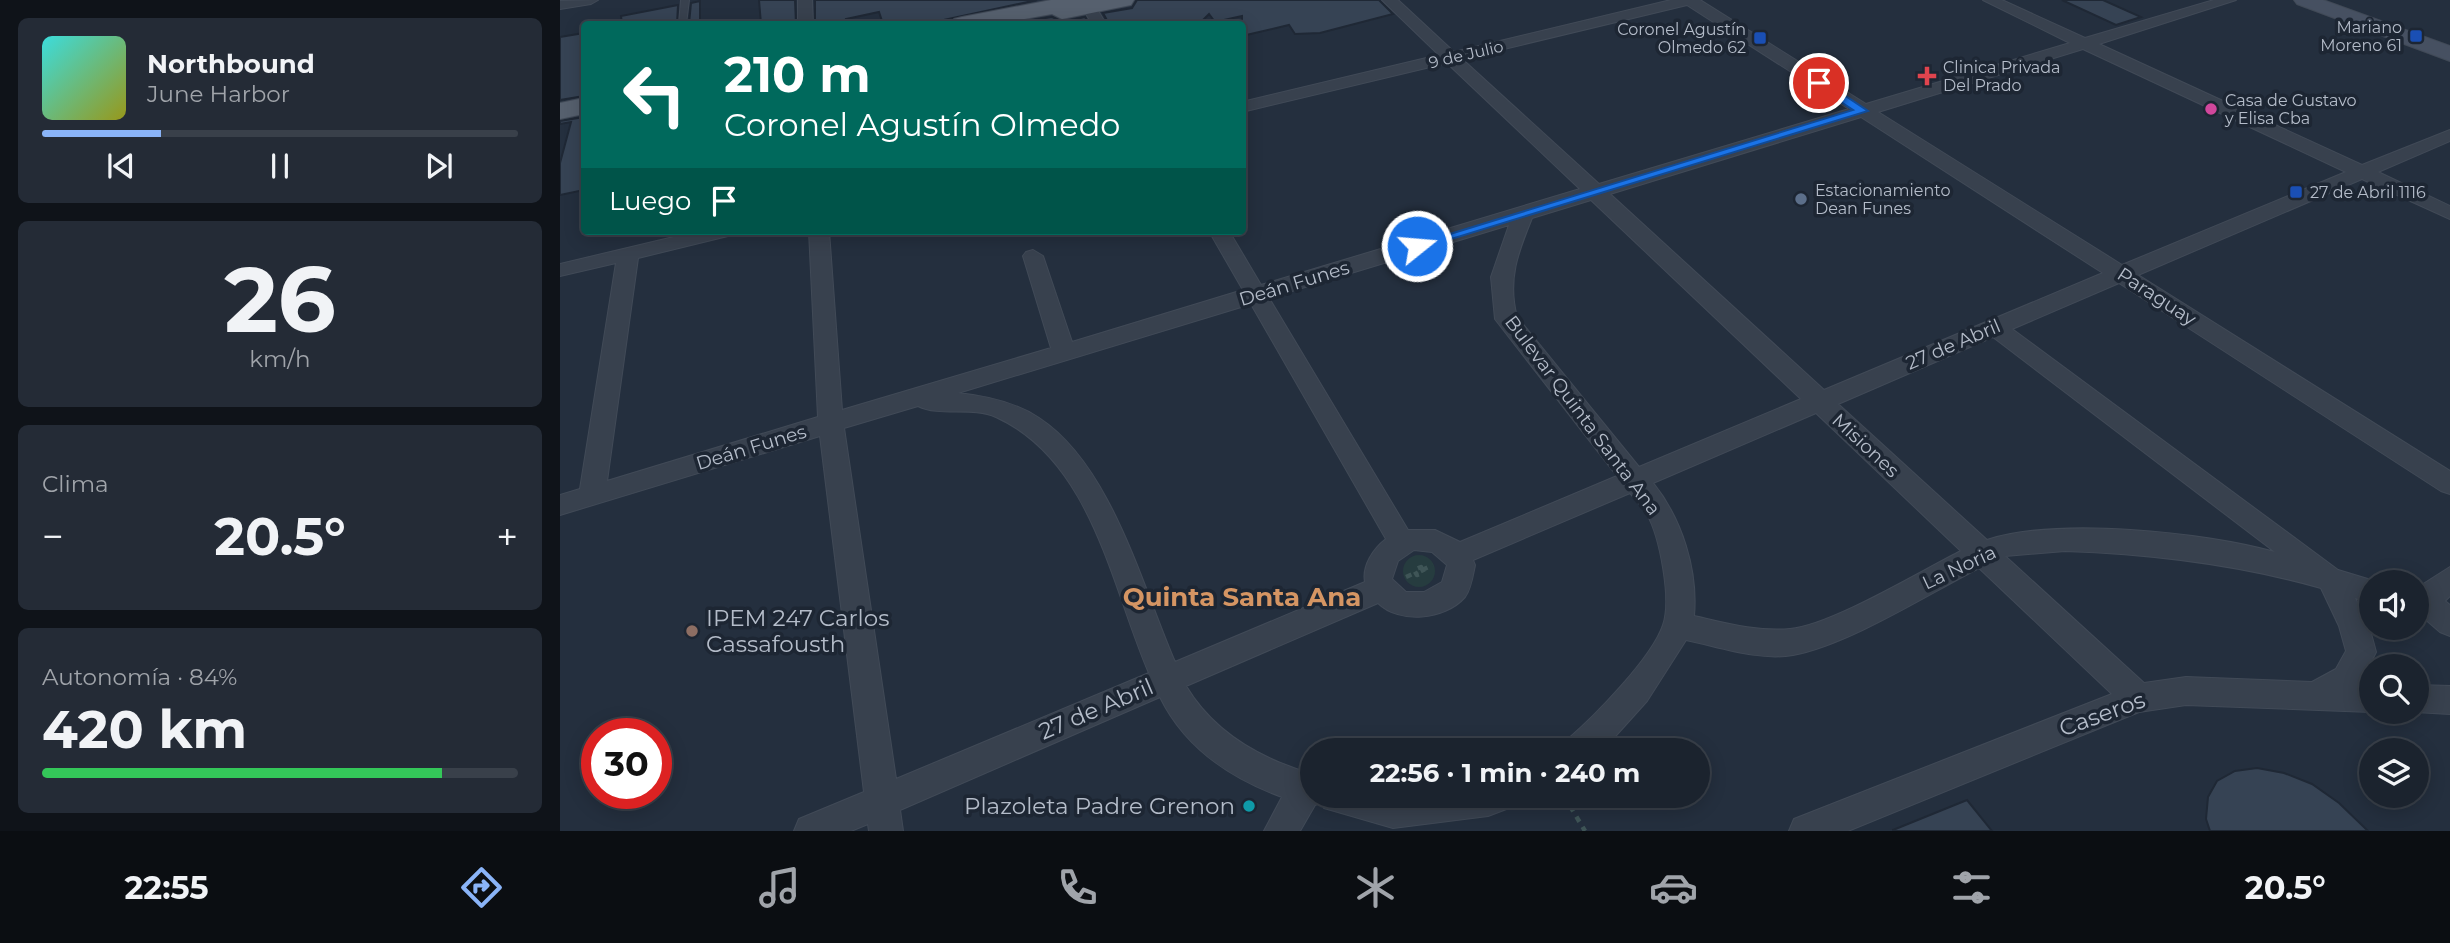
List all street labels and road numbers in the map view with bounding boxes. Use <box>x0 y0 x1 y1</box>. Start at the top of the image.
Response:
street label: 9 de Julio <box>1427 37 1505 72</box>
street label: Deán Funes <box>1236 256 1352 311</box>
street label: Paraguay <box>2113 262 2201 331</box>
street label: Bulevar Quinta Santa Ana <box>1500 311 1665 520</box>
street label: 27 de Abril <box>1902 314 2004 375</box>
street label: Misiones <box>1827 409 1904 482</box>
street label: Deán Funes <box>693 420 809 475</box>
street label: La Noria <box>1919 540 2000 594</box>
street label: 27 de Abril <box>1035 672 1157 746</box>
street label: Caseros <box>2055 686 2149 742</box>

